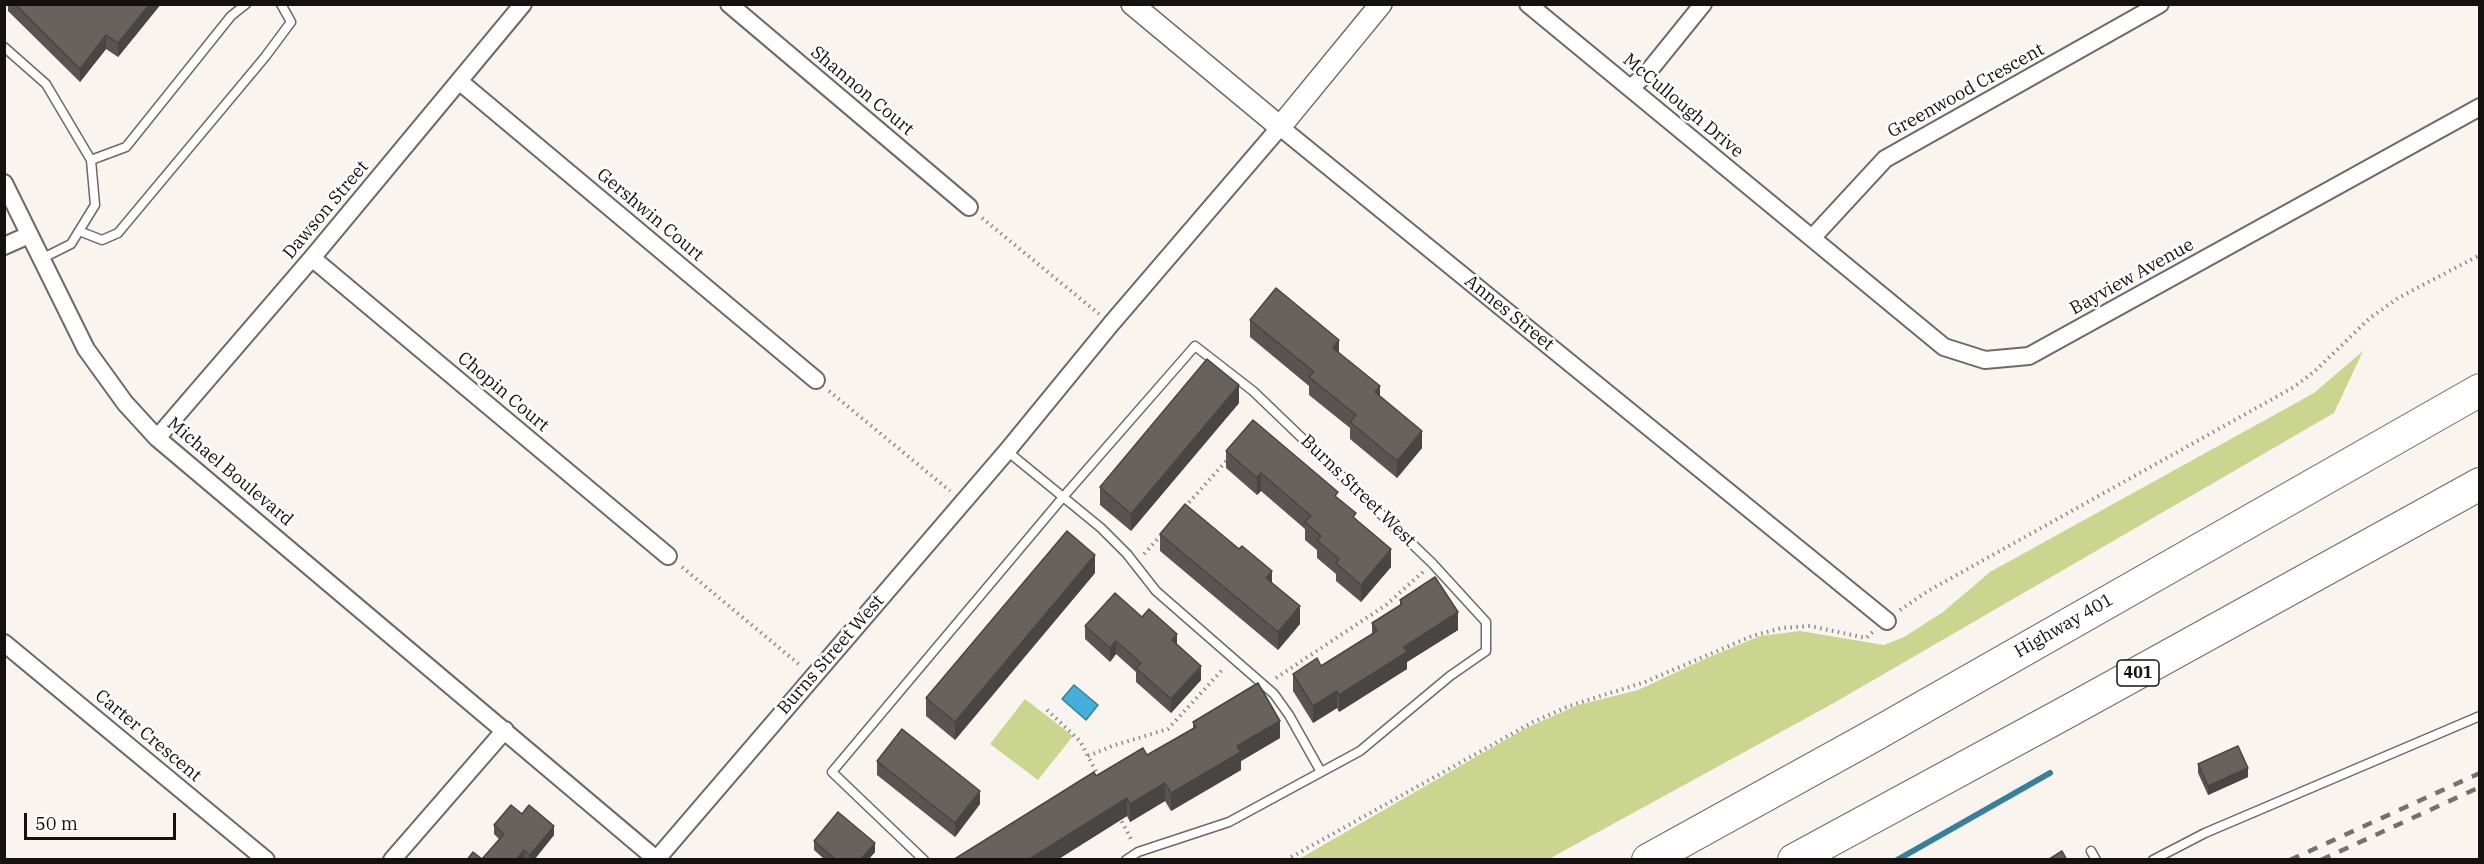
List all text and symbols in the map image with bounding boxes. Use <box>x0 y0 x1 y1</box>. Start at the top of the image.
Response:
street label: Greenwood Crescent <box>1884 39 2048 143</box>
street label: Shannon Court <box>806 42 918 140</box>
street label: McCullough Drive <box>1618 49 1748 163</box>
street label: Dawson Street <box>279 157 373 263</box>
street label: Gershwin Court <box>592 164 708 266</box>
street label: Bayview Avenue <box>2066 234 2198 320</box>
street label: Annes Street <box>1460 270 1558 356</box>
street label: Chopin Court <box>453 347 553 437</box>
street label: Michael Boulevard <box>163 413 297 531</box>
street label: Burns Street West <box>1296 431 1420 551</box>
street label: Highway 401 <box>2011 589 2117 663</box>
street label: Burns Street West <box>773 591 889 719</box>
road number: 401 <box>2117 660 2159 686</box>
street label: Carter Crescent <box>90 685 206 787</box>
scale bar <box>27 801 178 839</box>
text: 50 m <box>35 812 78 835</box>

